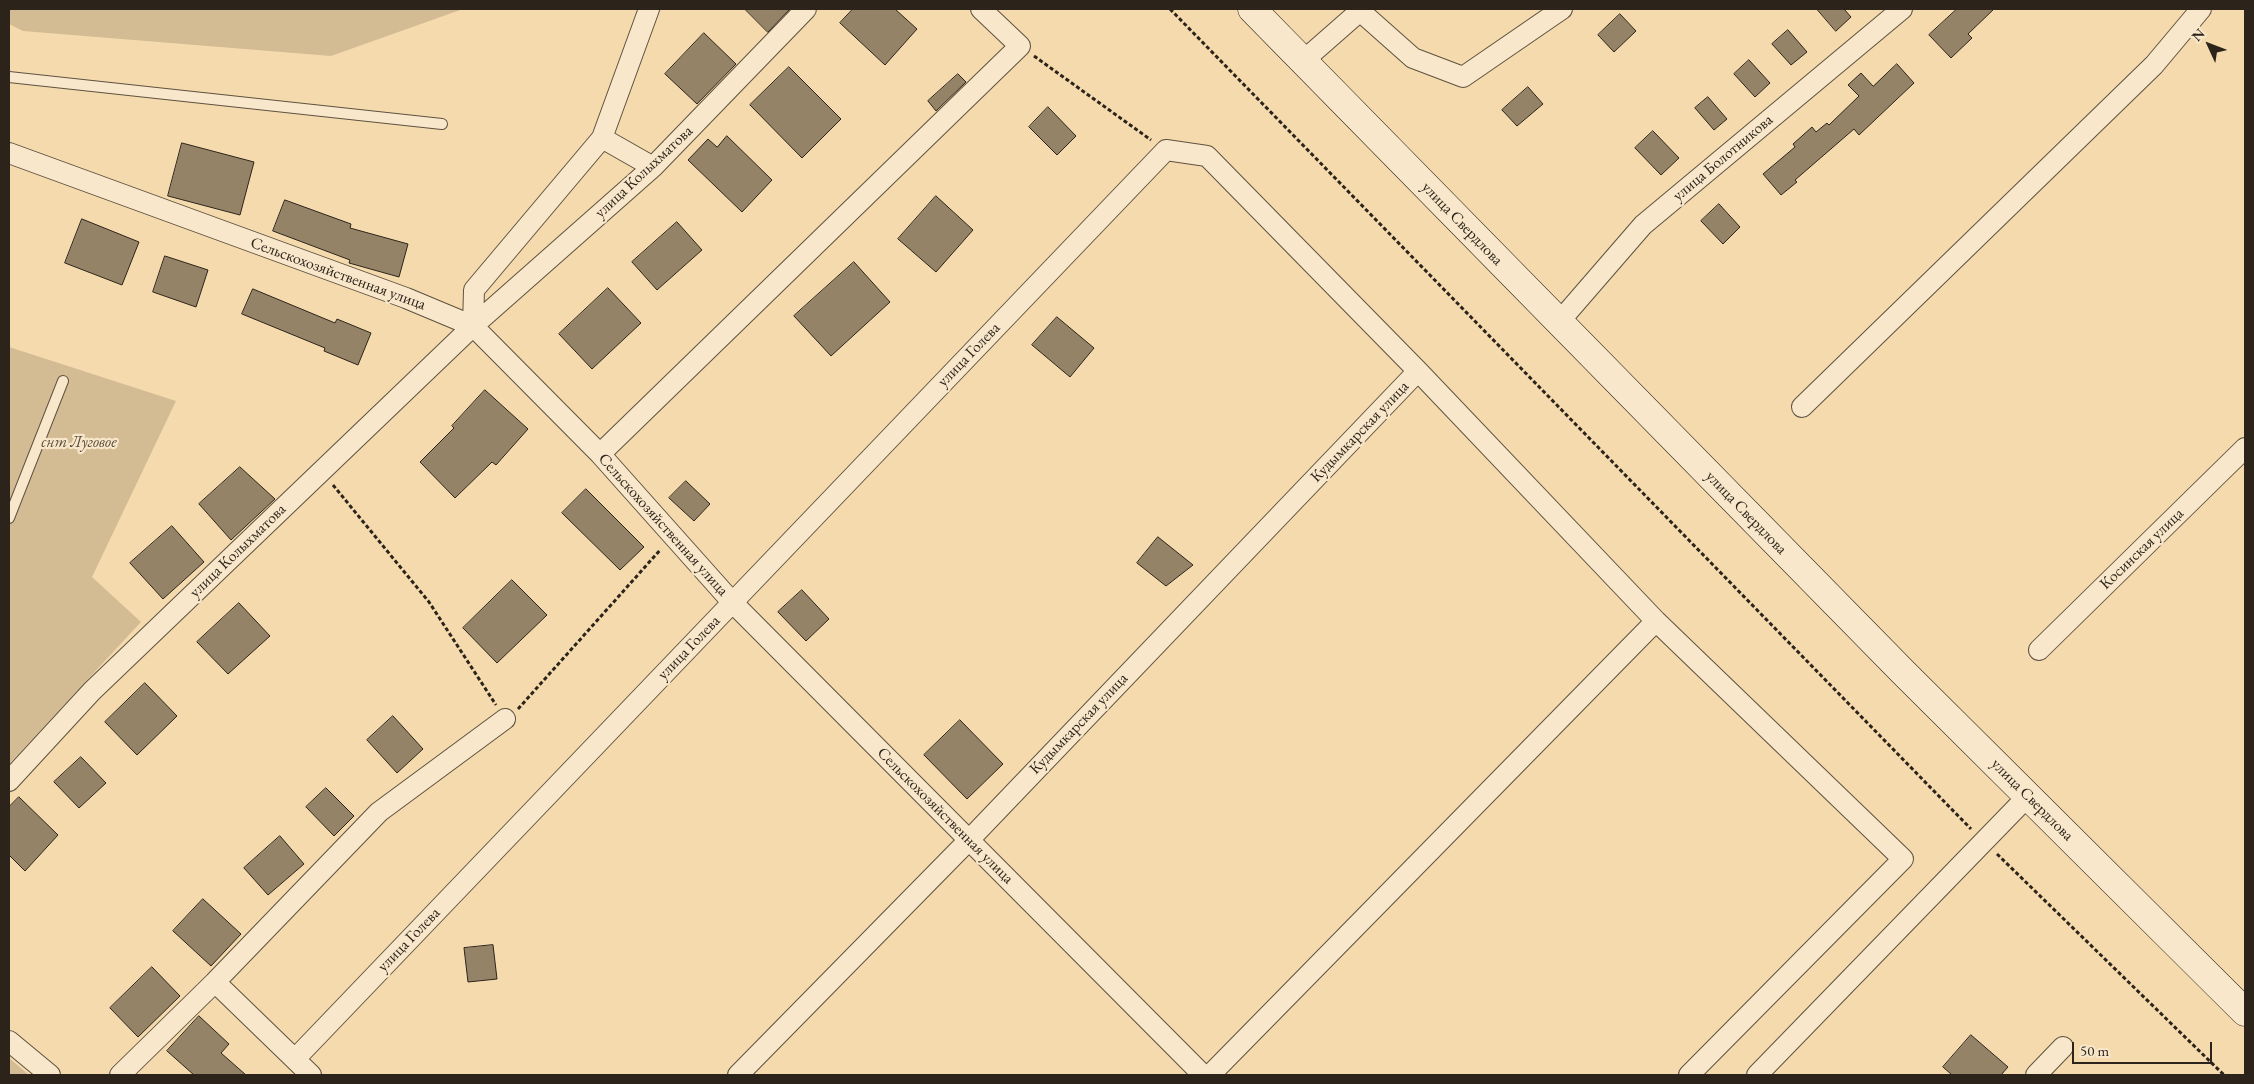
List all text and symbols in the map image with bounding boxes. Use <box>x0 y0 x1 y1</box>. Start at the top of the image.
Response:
north arrow <box>2184 20 2234 70</box>
text: N <box>2188 24 2208 45</box>
street label: улица Болотникова <box>1669 111 1777 205</box>
street label: улица Колыхматова <box>591 122 697 222</box>
street label: улица Свердлова <box>1417 178 1507 270</box>
street label: Сельскохозяйственная улица <box>248 233 428 315</box>
street label: улица Голева <box>934 319 1004 391</box>
street label: Кудымкарская улица <box>1307 377 1413 487</box>
park label: снт Луговое <box>41 433 117 453</box>
street label: Сельскохозяйственная улица <box>594 450 732 600</box>
street label: улица Свердлова <box>1701 467 1791 559</box>
street label: улица Колыхматова <box>186 500 290 602</box>
street label: Косинская улица <box>2096 504 2188 594</box>
street label: улица Голева <box>654 612 724 684</box>
street label: Кудымкарская улица <box>1026 669 1132 779</box>
street label: Сельскохозяйственная улица <box>873 744 1017 888</box>
street label: улица Свердлова <box>1987 755 2077 845</box>
street label: улица Голева <box>374 904 444 976</box>
scale bar <box>2074 1032 2214 1064</box>
text: 50 m <box>2080 1041 2109 1060</box>

